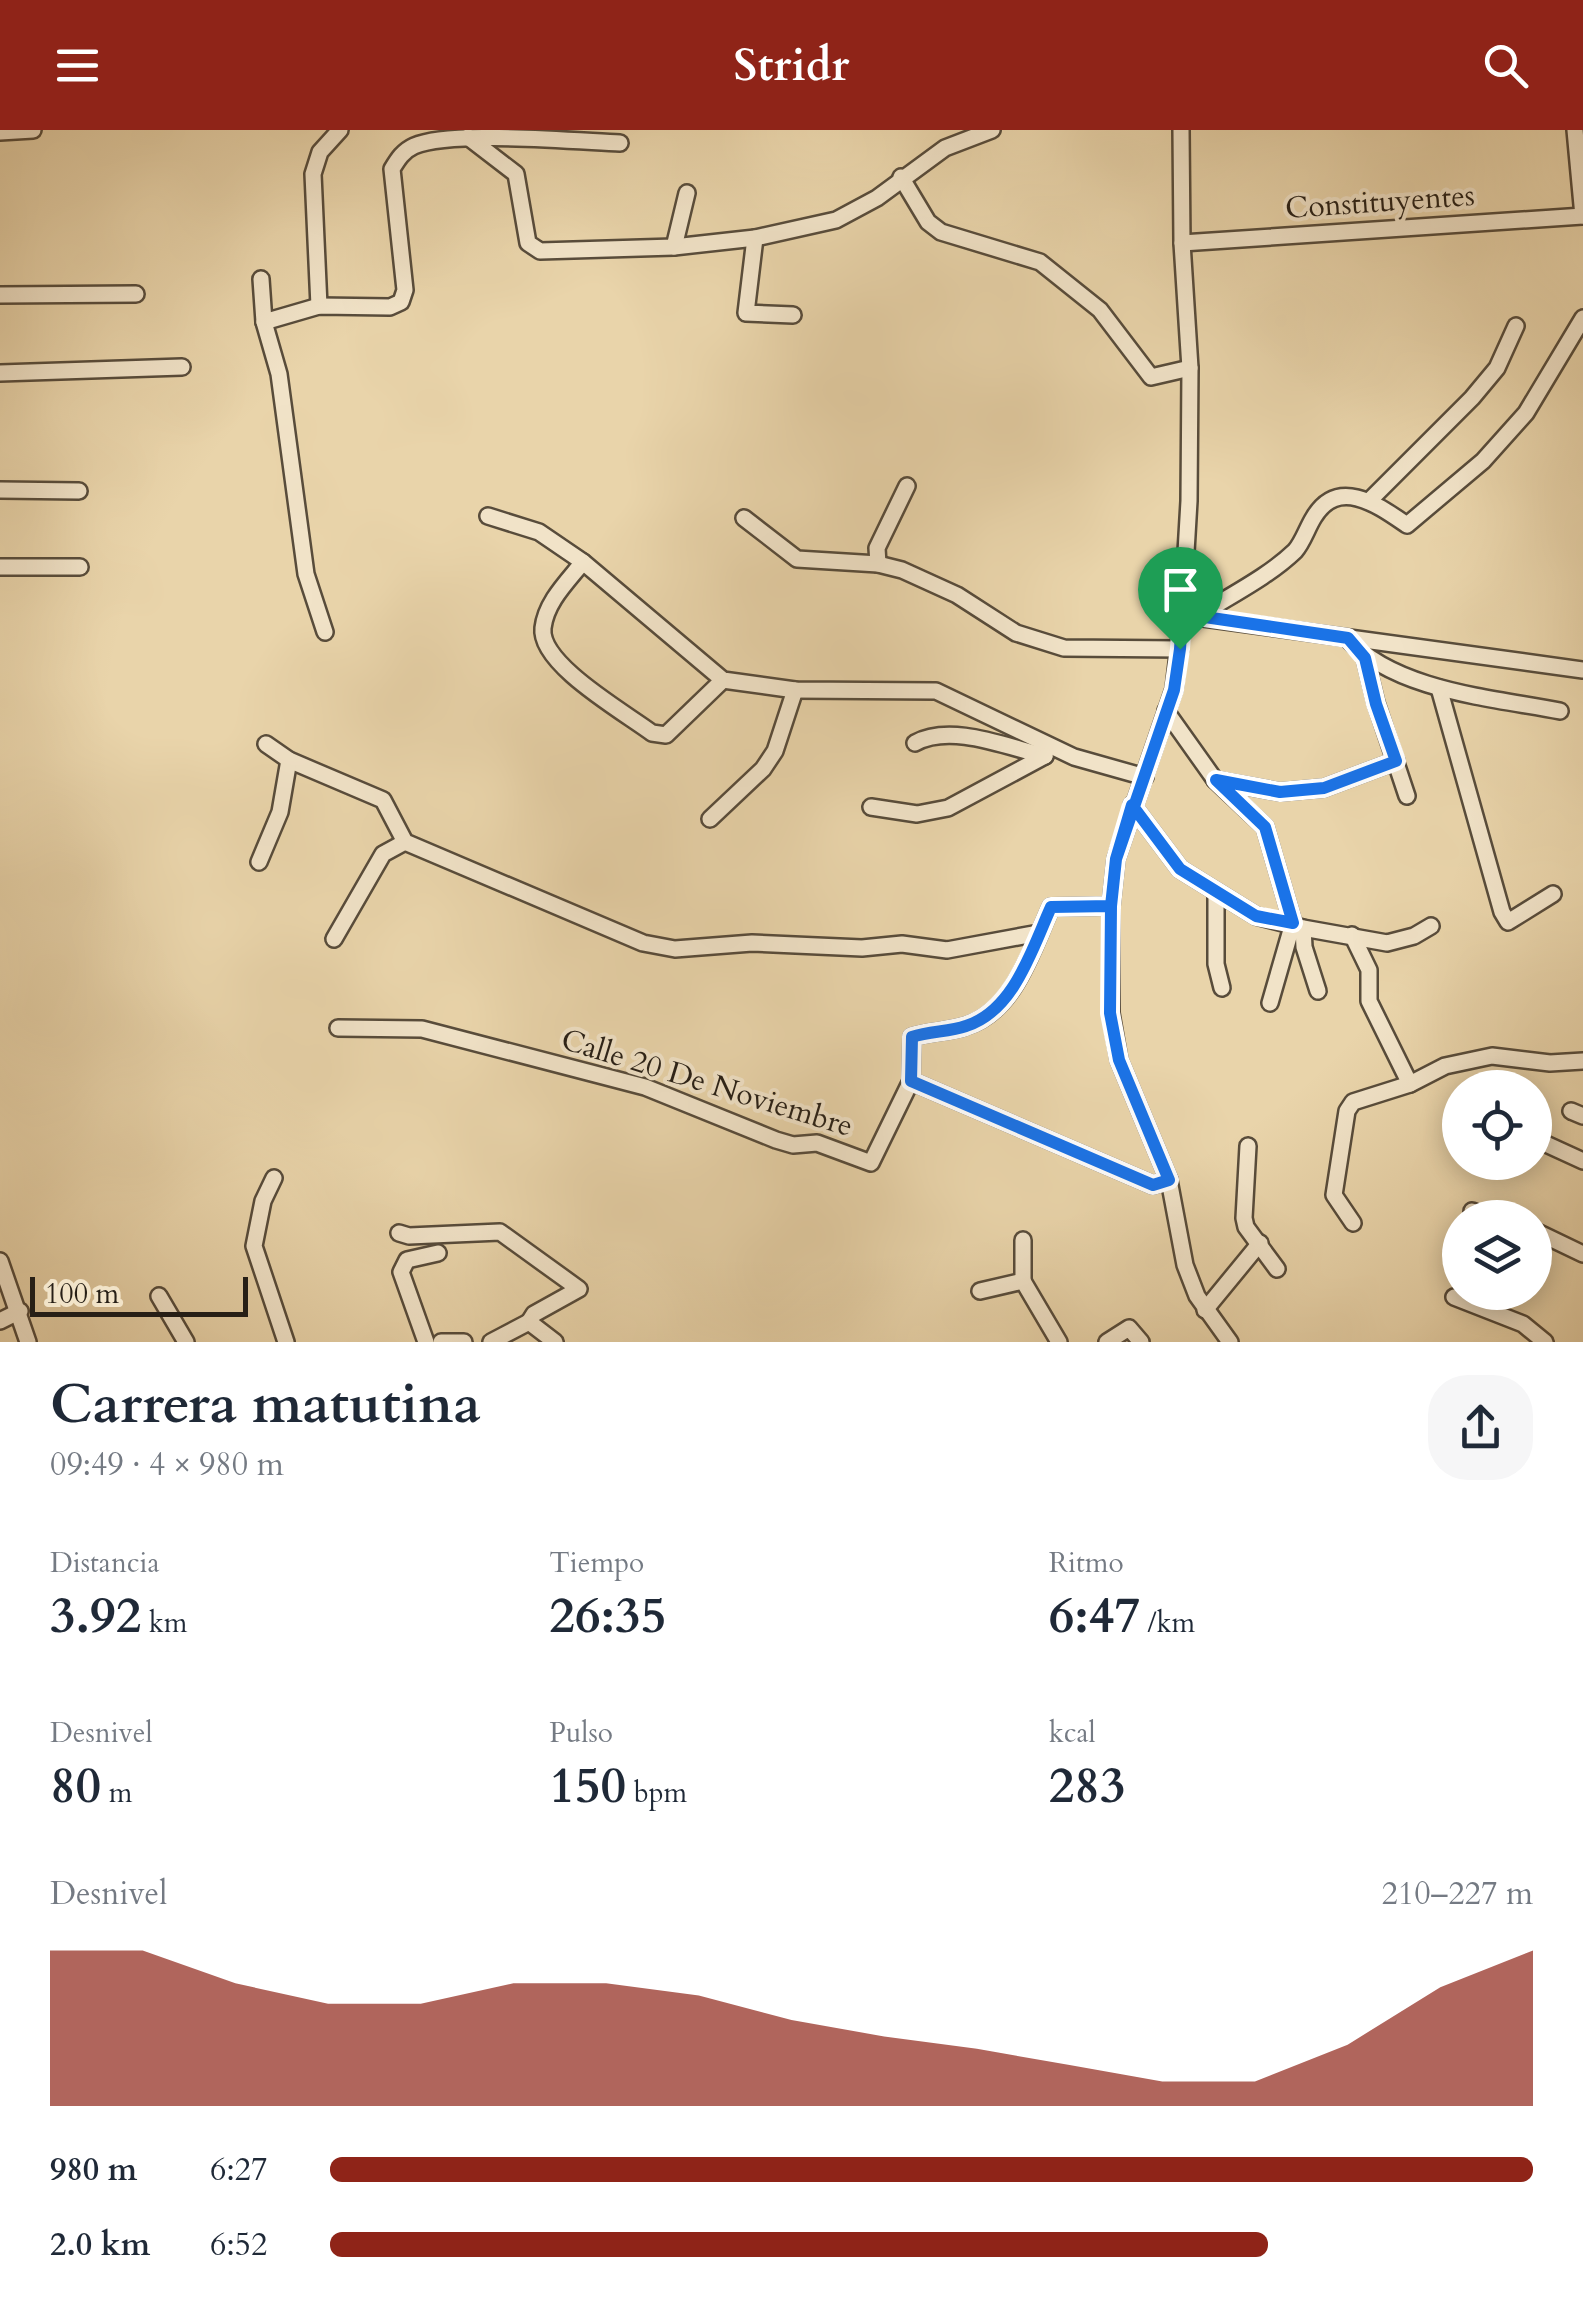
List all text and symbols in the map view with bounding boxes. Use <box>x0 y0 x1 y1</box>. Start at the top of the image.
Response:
text: Stridr <box>734 35 849 96</box>
icon: menu <box>50 38 105 93</box>
icon: search <box>1478 38 1533 93</box>
street label: Constituyentes <box>1284 175 1476 229</box>
pin <box>1138 547 1223 650</box>
icon: arrive <box>1153 562 1208 617</box>
street label: Calle 20 De Noviembre <box>556 1019 858 1147</box>
map controls <box>1442 1070 1552 1310</box>
button: locate <box>1442 1070 1552 1180</box>
button: layers <box>1442 1200 1552 1310</box>
scale bar <box>30 1272 248 1316</box>
text: 100 m <box>45 1275 119 1313</box>
text: Carrera matutina <box>50 1368 481 1442</box>
button: share <box>1428 1375 1533 1480</box>
text: 09:49 · 4 × 980 m <box>50 1443 284 1487</box>
text: Distancia <box>50 1544 160 1582</box>
text: Tiempo <box>549 1544 644 1582</box>
text: Ritmo <box>1049 1544 1124 1582</box>
text: 3.92 <box>50 1582 141 1650</box>
text: 26:35 <box>549 1582 666 1650</box>
text: 6:47 <box>1049 1582 1140 1650</box>
text: km <box>141 1604 188 1642</box>
text: /km <box>1140 1604 1195 1642</box>
text: Desnivel <box>50 1714 153 1752</box>
text: Pulso <box>549 1714 613 1752</box>
text: kcal <box>1049 1714 1096 1752</box>
text: 80 <box>50 1752 101 1820</box>
text: 150 <box>549 1752 626 1820</box>
text: 283 <box>1049 1752 1126 1820</box>
text: m <box>101 1774 132 1812</box>
text: bpm <box>626 1774 687 1812</box>
text: Desnivel <box>50 1872 167 1916</box>
text: 210–227 m <box>1381 1872 1533 1916</box>
text: 980 m <box>50 2148 137 2192</box>
text: 6:27 <box>210 2148 267 2192</box>
text: 2.0 km <box>50 2223 150 2267</box>
text: 6:52 <box>210 2223 267 2267</box>

